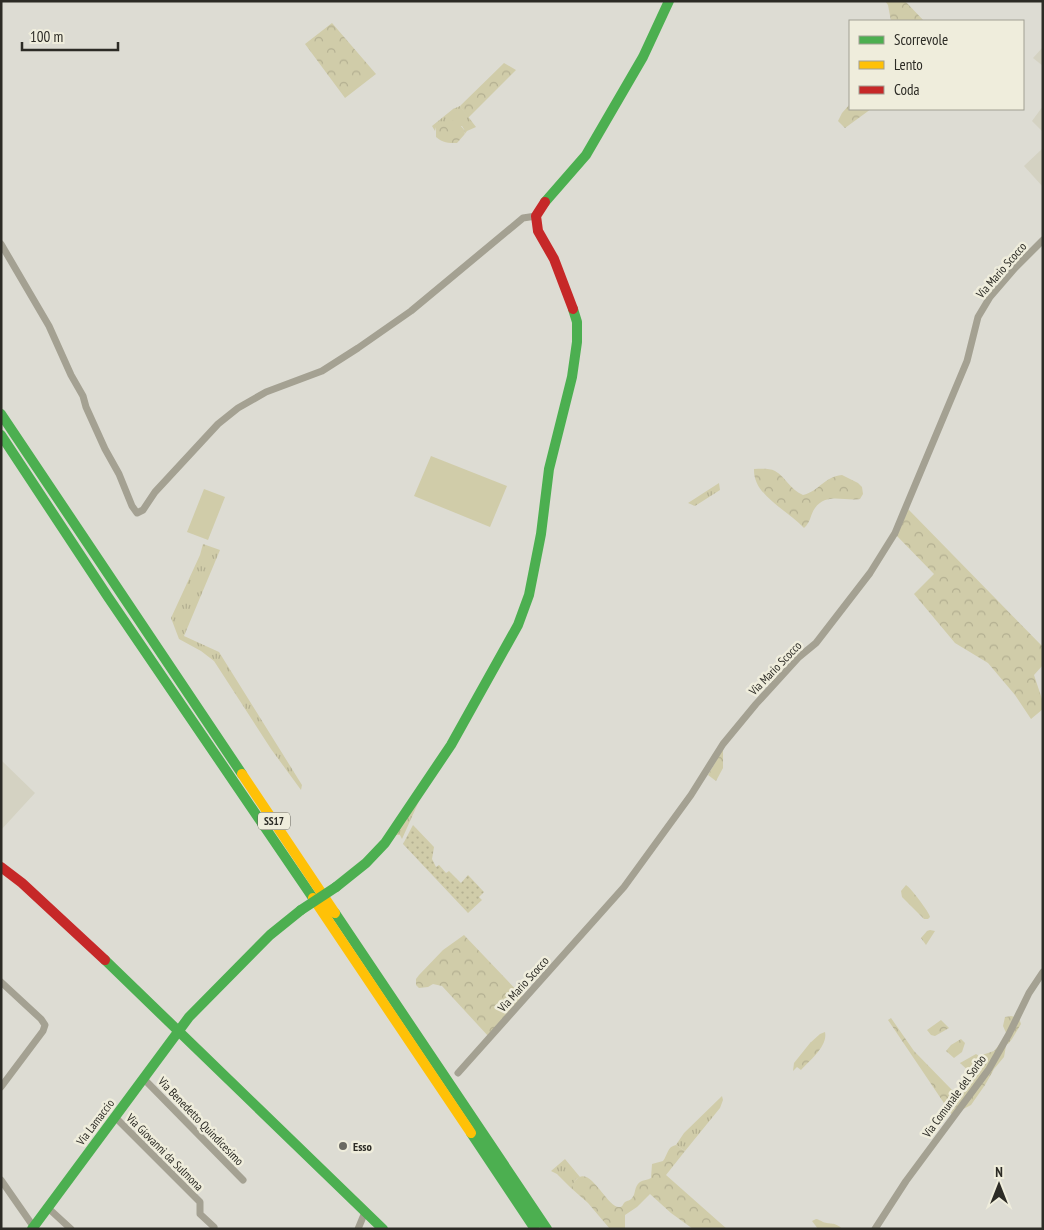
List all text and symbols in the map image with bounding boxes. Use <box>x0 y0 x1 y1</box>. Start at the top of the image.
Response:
scale bar <box>22 20 119 52</box>
legend <box>849 20 1024 110</box>
text: 100 m <box>30 27 63 46</box>
text: Scorrevole <box>894 30 948 49</box>
text: Lento <box>894 55 923 74</box>
text: Coda <box>894 80 919 99</box>
street label: Via Mario Scocco <box>972 239 1029 302</box>
street label: Via Mario Scocco <box>745 638 804 699</box>
road number: SS17 <box>258 812 290 829</box>
street label: Via Mario Scocco <box>494 953 552 1016</box>
street label: Via Comunale del Sorbo <box>918 1052 989 1141</box>
street label: Via Benedetto Quindicesimo <box>154 1073 247 1168</box>
street label: Via Lamaccio <box>72 1096 117 1149</box>
street label: Via Giovanni da Sulmona <box>123 1110 207 1194</box>
place label: Esso <box>353 1139 373 1154</box>
marker: Esso <box>337 1140 349 1152</box>
north arrow <box>974 1160 1024 1210</box>
text: N <box>995 1163 1003 1181</box>

